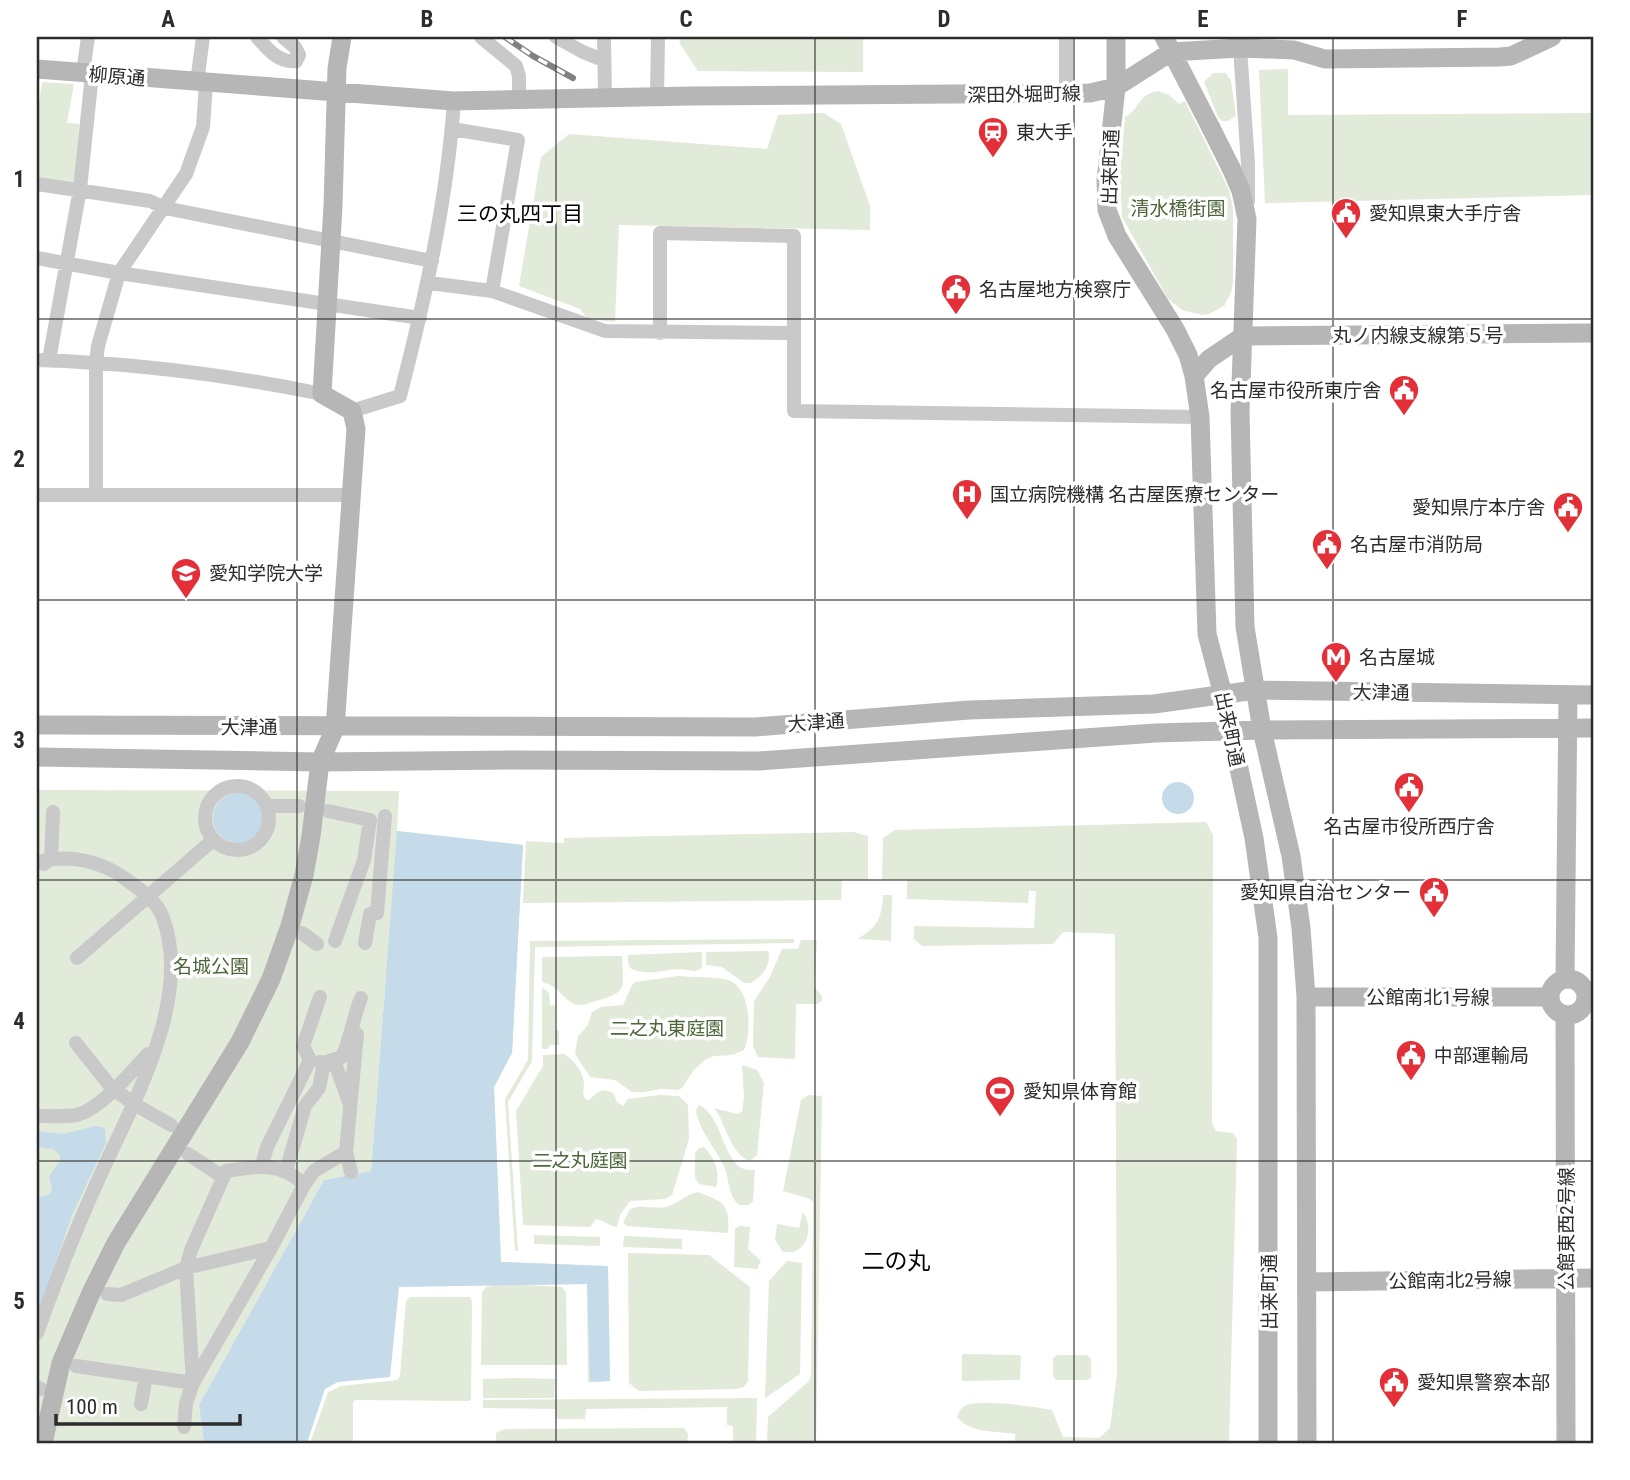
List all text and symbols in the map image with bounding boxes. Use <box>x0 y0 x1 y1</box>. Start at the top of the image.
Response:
text: A <box>161 6 175 33</box>
text: B <box>421 6 433 33</box>
text: C <box>679 6 693 33</box>
text: D <box>938 6 951 33</box>
text: E <box>1197 6 1209 33</box>
text: F <box>1457 6 1468 33</box>
street label: 柳原通 <box>88 63 146 90</box>
street label: 深田外堀町線 <box>967 82 1081 107</box>
station icon: 東大手 <box>976 115 1010 159</box>
place label: 東大手 <box>1016 121 1073 144</box>
street label: 出来町通 <box>1098 129 1123 205</box>
text: 1 <box>13 166 25 193</box>
public building icon: 愛知県東大手庁舎 <box>1329 196 1363 240</box>
park label: 清水橋街園 <box>1130 197 1226 220</box>
district label: 三の丸四丁目 <box>457 202 583 226</box>
place label: 愛知県東大手庁舎 <box>1369 202 1521 225</box>
public building icon: 名古屋地方検察庁 <box>939 272 973 316</box>
place label: 名古屋地方検察庁 <box>979 278 1131 301</box>
street label: 丸ノ内線支線第５号 <box>1332 324 1504 347</box>
public building icon: 名古屋市役所東庁舎 <box>1387 373 1421 417</box>
place label: 名古屋市役所東庁舎 <box>1210 379 1381 402</box>
text: 2 <box>13 446 25 473</box>
hospital icon: 国立病院機構 名古屋医療センター <box>950 477 984 521</box>
place label: 国立病院機構 名古屋医療センター <box>990 483 1279 506</box>
public building icon: 愛知県庁本庁舎 <box>1551 490 1585 534</box>
place label: 愛知県庁本庁舎 <box>1412 496 1545 519</box>
public building icon: 名古屋市消防局 <box>1310 527 1344 571</box>
place label: 名古屋市消防局 <box>1350 533 1483 556</box>
school or university icon: 愛知学院大学 <box>169 556 203 600</box>
place label: 愛知学院大学 <box>209 562 323 585</box>
metro station icon: 名古屋城 <box>1319 640 1353 684</box>
place label: 名古屋城 <box>1359 646 1435 669</box>
street label: 大津通 <box>1352 681 1410 704</box>
street label: 出来町通 <box>1210 690 1249 769</box>
street label: 大津通 <box>787 709 845 736</box>
street label: 大津通 <box>220 716 278 739</box>
text: 3 <box>13 727 25 754</box>
public building icon: 名古屋市役所西庁舎 <box>1392 770 1426 814</box>
place label: 名古屋市役所西庁舎 <box>1323 815 1495 838</box>
public building icon: 愛知県自治センター <box>1417 875 1451 919</box>
place label: 愛知県自治センター <box>1240 881 1411 904</box>
park label: 名城公園 <box>173 955 249 978</box>
street label: 公館南北1号線 <box>1366 986 1490 1009</box>
text: 4 <box>13 1008 25 1035</box>
park label: 二之丸東庭園 <box>610 1017 724 1040</box>
public building icon: 中部運輸局 <box>1394 1038 1428 1082</box>
place label: 中部運輸局 <box>1434 1044 1529 1067</box>
sports icon: 愛知県体育館 <box>983 1074 1017 1118</box>
place label: 愛知県体育館 <box>1023 1080 1137 1103</box>
park label: 二之丸庭園 <box>532 1149 628 1172</box>
street label: 公館東西2号線 <box>1555 1167 1578 1291</box>
district label: 二の丸 <box>862 1248 931 1275</box>
street label: 出来町通 <box>1258 1254 1281 1330</box>
street label: 公館南北2号線 <box>1388 1268 1512 1293</box>
text: 5 <box>13 1288 25 1315</box>
public building icon: 愛知県警察本部 <box>1377 1365 1411 1409</box>
place label: 愛知県警察本部 <box>1417 1371 1550 1394</box>
scale bar <box>56 1382 240 1426</box>
text: 100 m <box>66 1395 118 1419</box>

